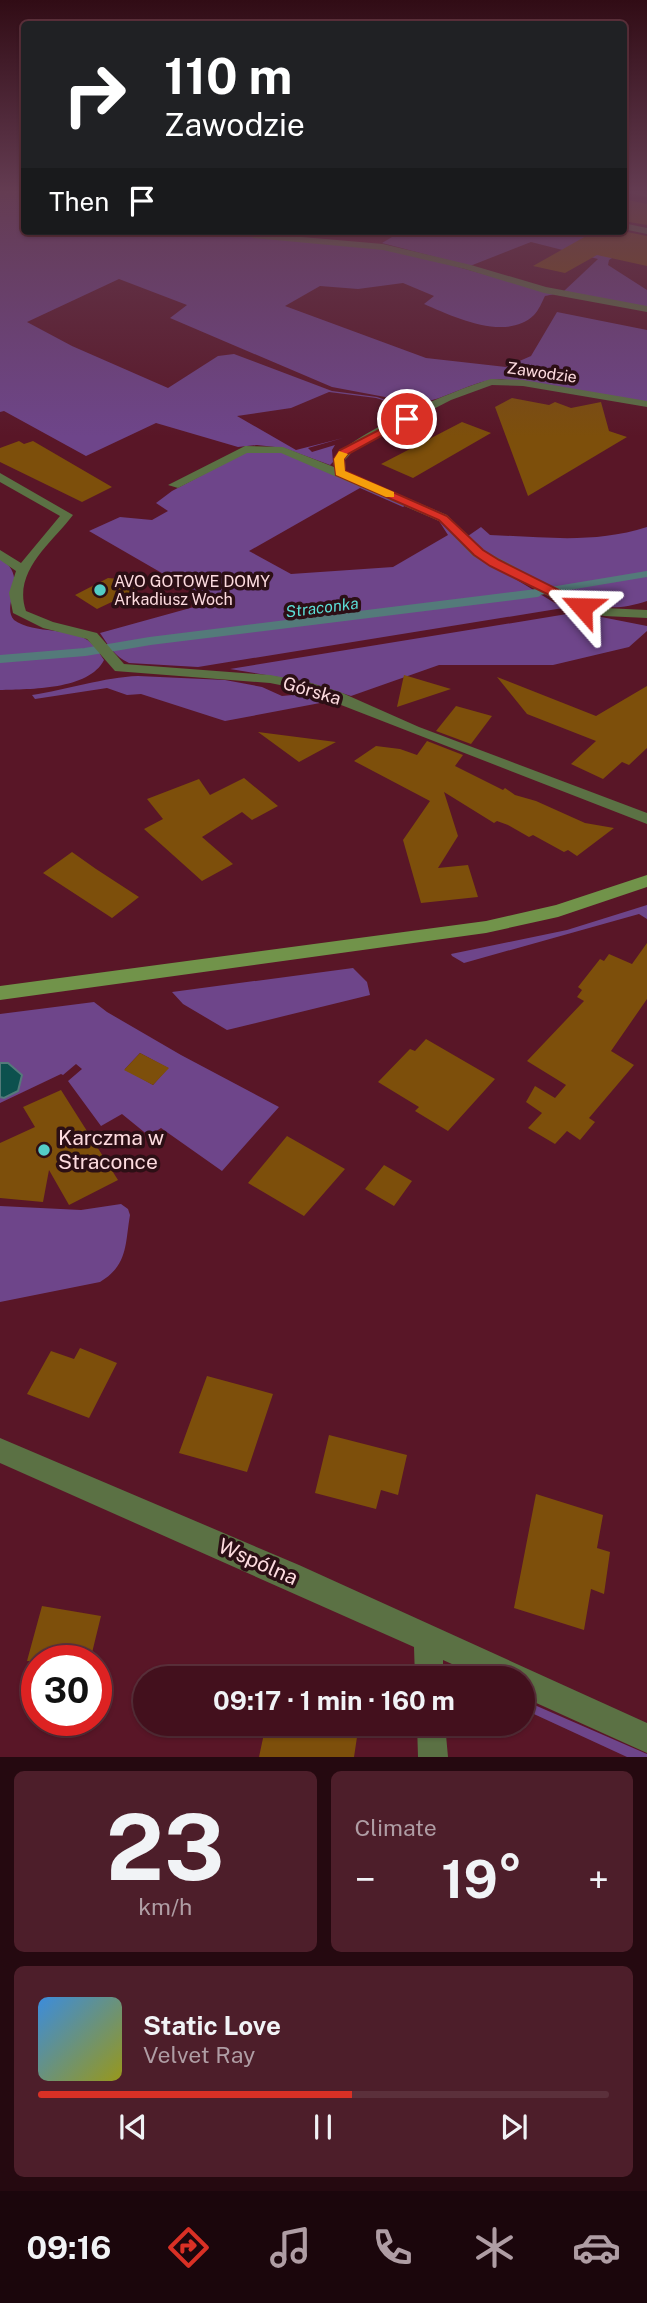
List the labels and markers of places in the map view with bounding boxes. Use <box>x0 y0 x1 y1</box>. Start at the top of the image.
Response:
pin <box>377 389 437 449</box>
place label: AVO GOTOWE DOMY Arkadiusz Woch <box>114 572 270 609</box>
marker: AVO GOTOWE DOMY Arkadiusz Woch <box>92 582 108 598</box>
place label: Karczma w Straconce <box>58 1125 164 1174</box>
marker: Karczma w Straconce <box>36 1142 52 1158</box>

